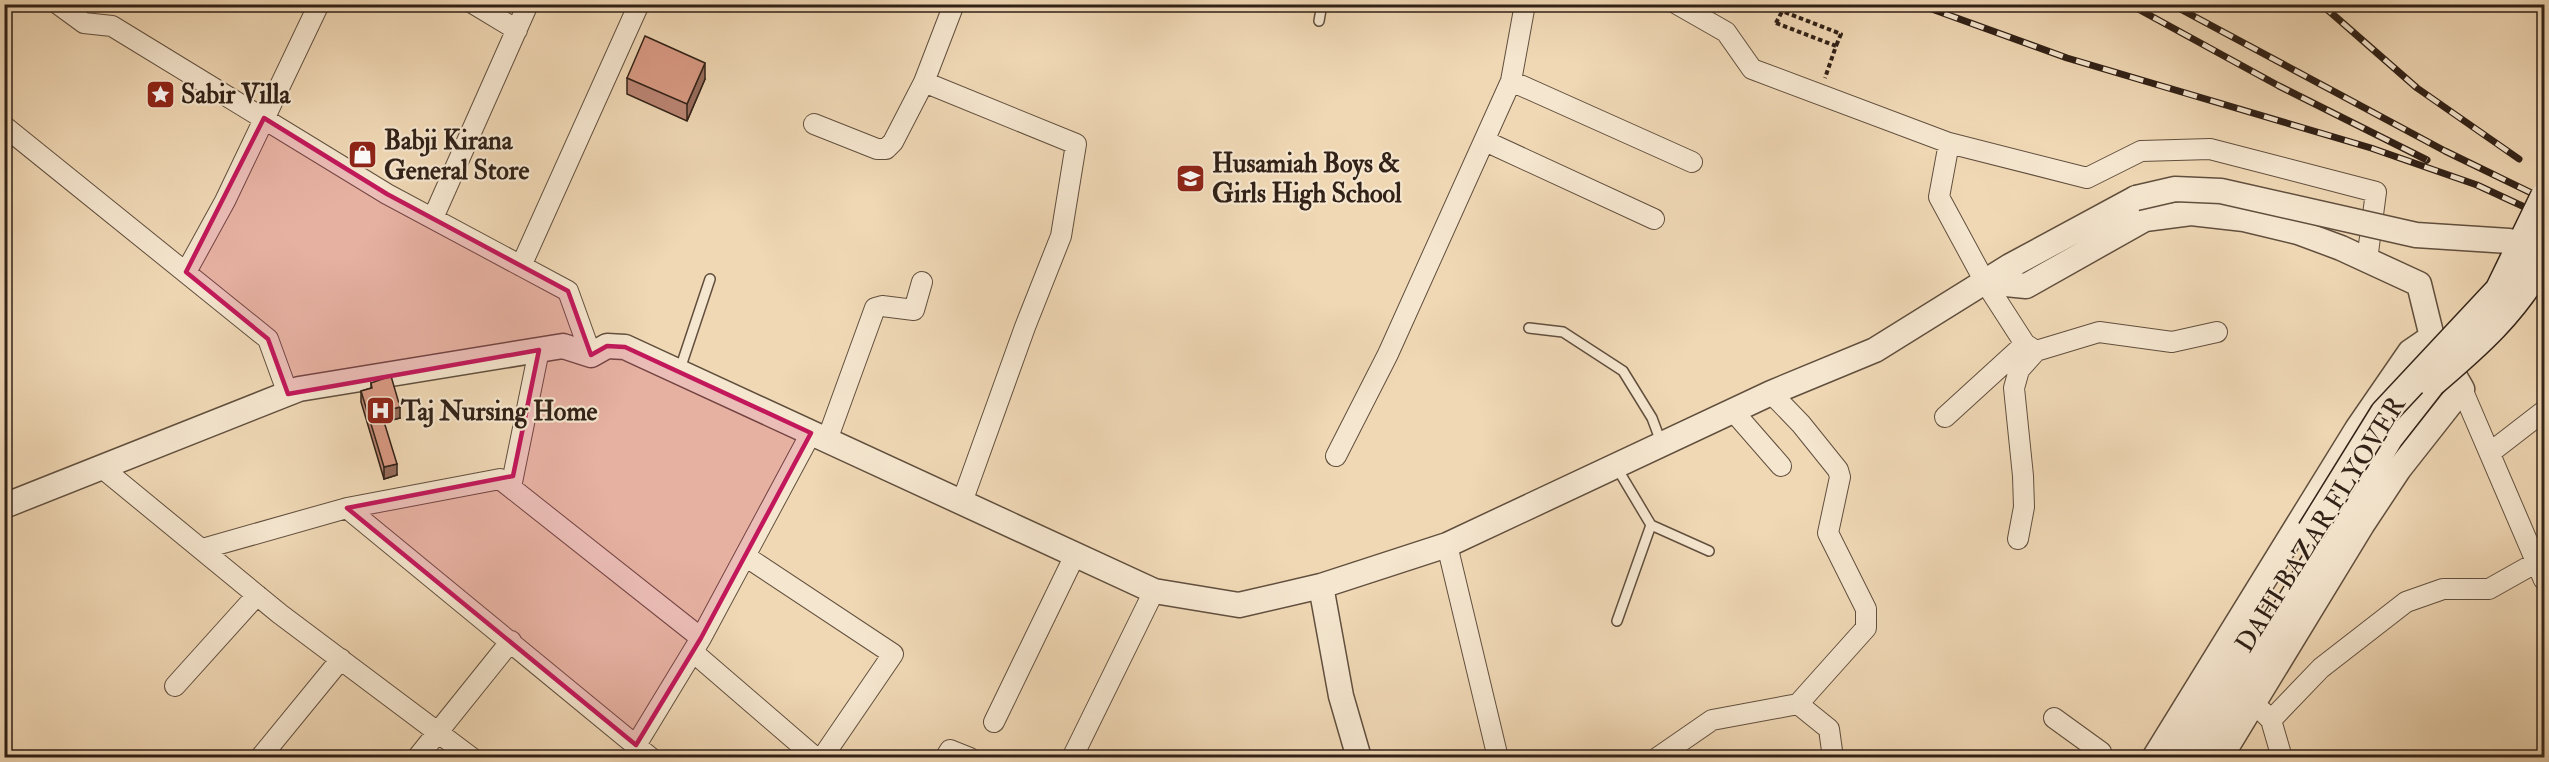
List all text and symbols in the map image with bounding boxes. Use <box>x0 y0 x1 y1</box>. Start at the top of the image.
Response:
place icon: Sabir Villa <box>144 78 176 110</box>
place label: Sabir Villa <box>181 79 291 111</box>
place label: Babji Kirana General Store <box>384 125 529 187</box>
shop icon: Babji Kirana General Store <box>347 139 379 171</box>
place label: Husamiah Boys & Girls High School <box>1212 148 1402 211</box>
school or university icon: Husamiah Boys & Girls High School <box>1175 162 1207 194</box>
street label: DAHI BAZAR FLYOVER <box>2229 390 2413 658</box>
hospital icon: Taj Nursing Home <box>364 395 396 427</box>
place label: Taj Nursing Home <box>400 396 597 429</box>

